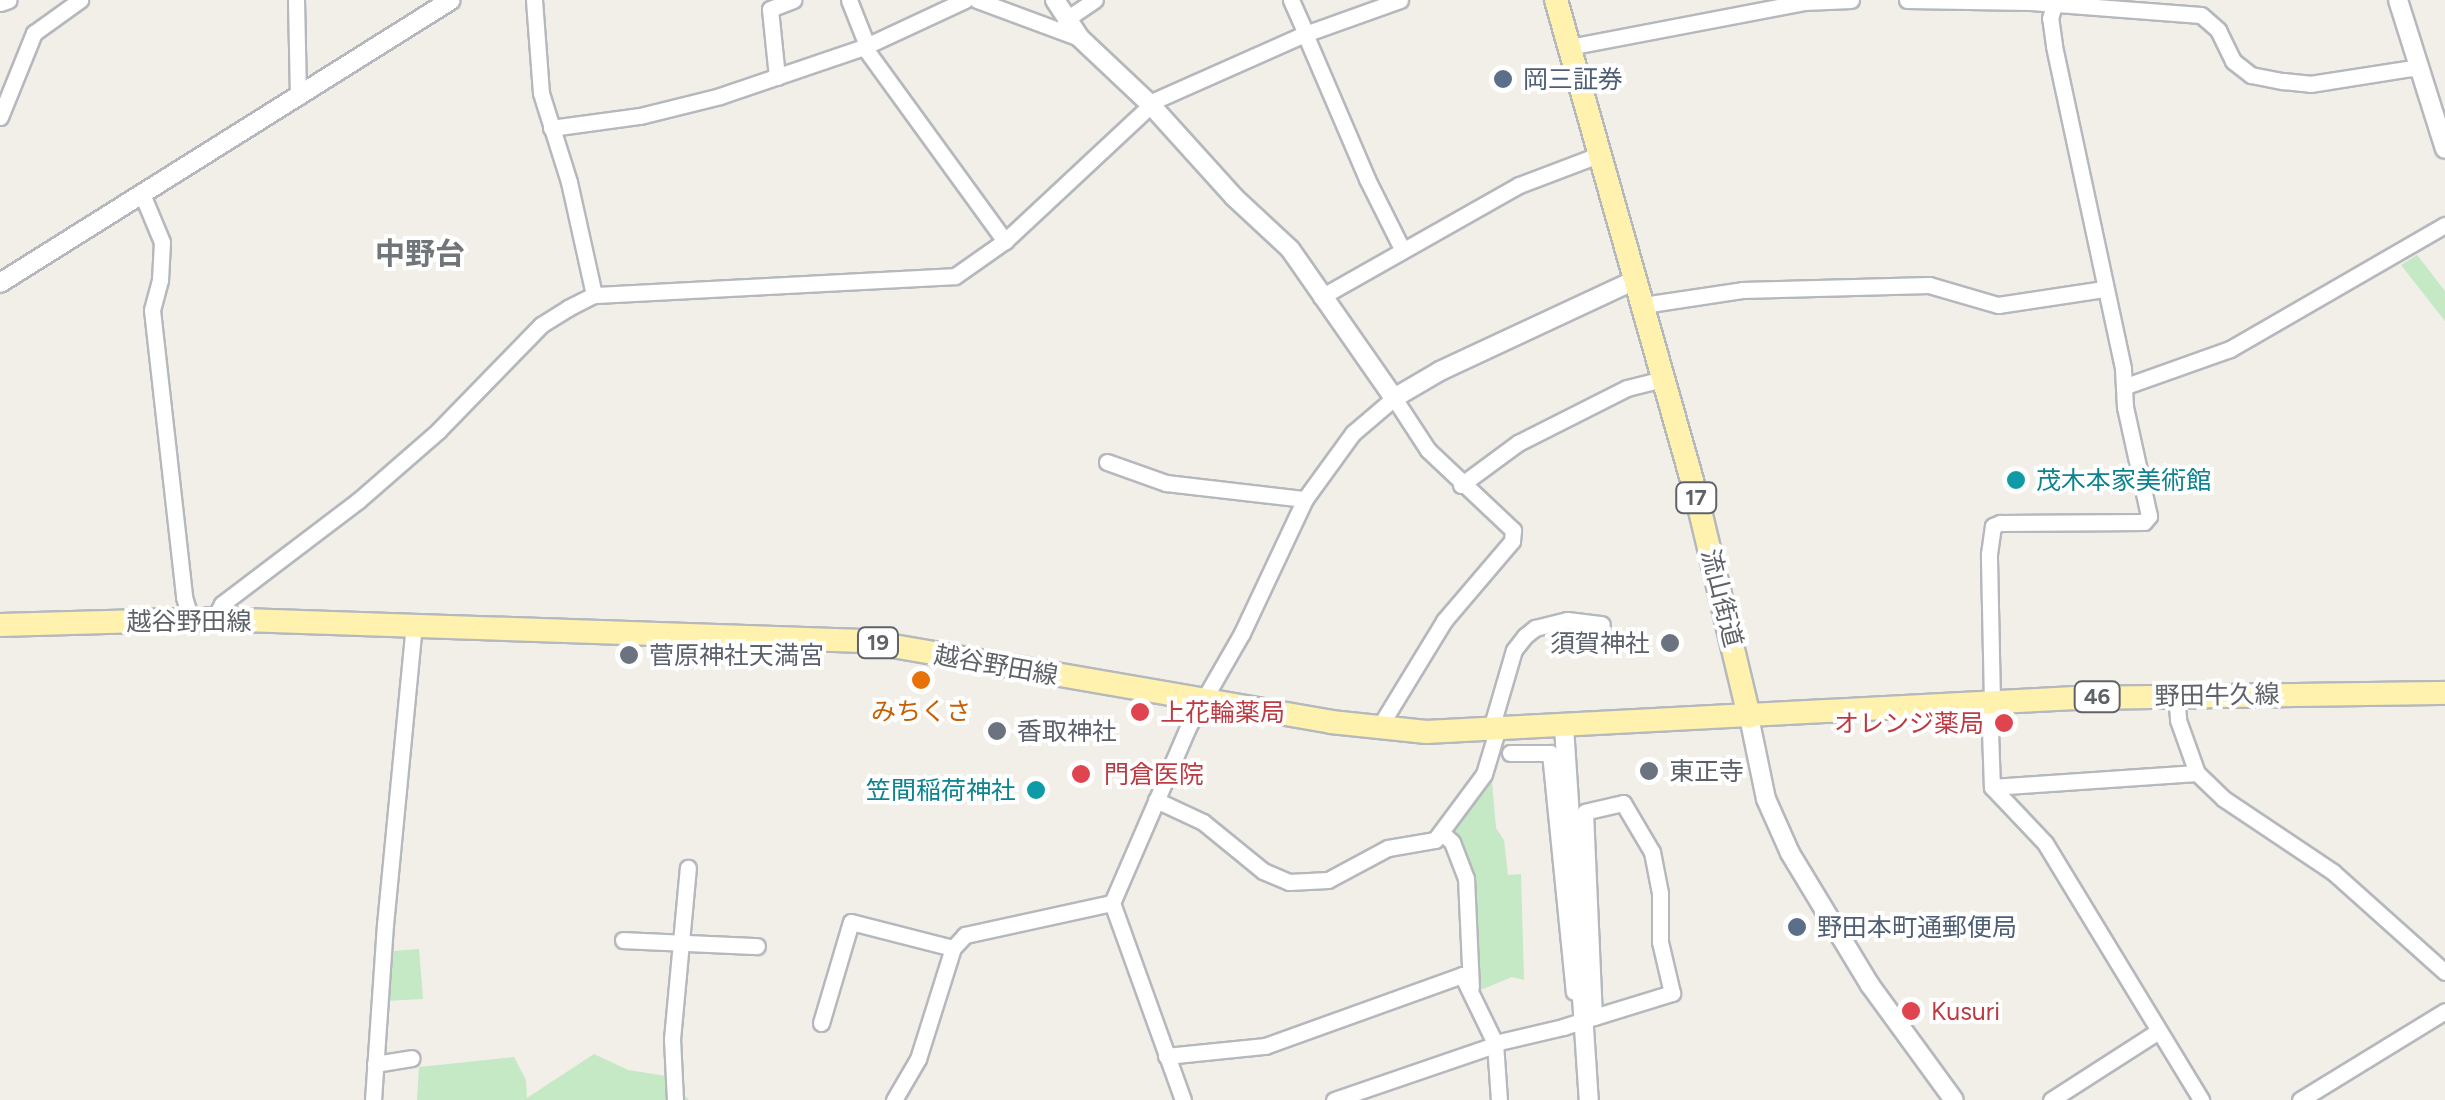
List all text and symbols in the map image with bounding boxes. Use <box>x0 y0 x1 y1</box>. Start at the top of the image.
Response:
place label: 岡三証券 <box>1523 64 1623 94</box>
marker: 岡三証券 <box>1492 68 1514 90</box>
district label: 中野台 <box>375 236 465 272</box>
place label: 茂木本家美術館 <box>2036 465 2211 495</box>
marker: 茂木本家美術館 <box>2005 469 2027 491</box>
road number: 17 <box>1674 481 1718 515</box>
street label: 流山街道 <box>1695 546 1749 650</box>
street label: 越谷野田線 <box>127 606 251 636</box>
road number: 19 <box>856 626 900 660</box>
place label: 須賀神社 <box>1550 628 1650 658</box>
marker: 須賀神社 <box>1659 632 1681 654</box>
street label: 越谷野田線 <box>932 639 1060 691</box>
place label: 菅原神社天満宮 <box>649 640 824 670</box>
marker: 菅原神社天満宮 <box>618 644 640 666</box>
marker: みちくさ <box>910 669 932 691</box>
street label: 野田牛久線 <box>2154 679 2280 711</box>
road number: 46 <box>2072 680 2122 714</box>
place label: みちくさ <box>871 696 971 726</box>
place label: 上花輪薬局 <box>1160 697 1285 727</box>
marker: 上花輪薬局 <box>1129 701 1151 723</box>
place label: オレンジ薬局 <box>1834 708 1984 738</box>
marker: オレンジ薬局 <box>1993 712 2015 734</box>
place label: 香取神社 <box>1017 716 1117 746</box>
marker: 香取神社 <box>986 720 1008 742</box>
place label: 東正寺 <box>1669 756 1744 786</box>
place label: 門倉医院 <box>1104 759 1204 789</box>
marker: 東正寺 <box>1638 760 1660 782</box>
marker: 門倉医院 <box>1068 761 1094 787</box>
place label: 笠間稲荷神社 <box>866 775 1016 805</box>
marker: 笠間稲荷神社 <box>1025 779 1047 801</box>
place label: 野田本町通郵便局 <box>1817 912 2017 942</box>
marker: 野田本町通郵便局 <box>1786 916 1808 938</box>
place label: Kusuri <box>1931 996 2000 1026</box>
marker: Kusuri <box>1900 1000 1922 1022</box>

